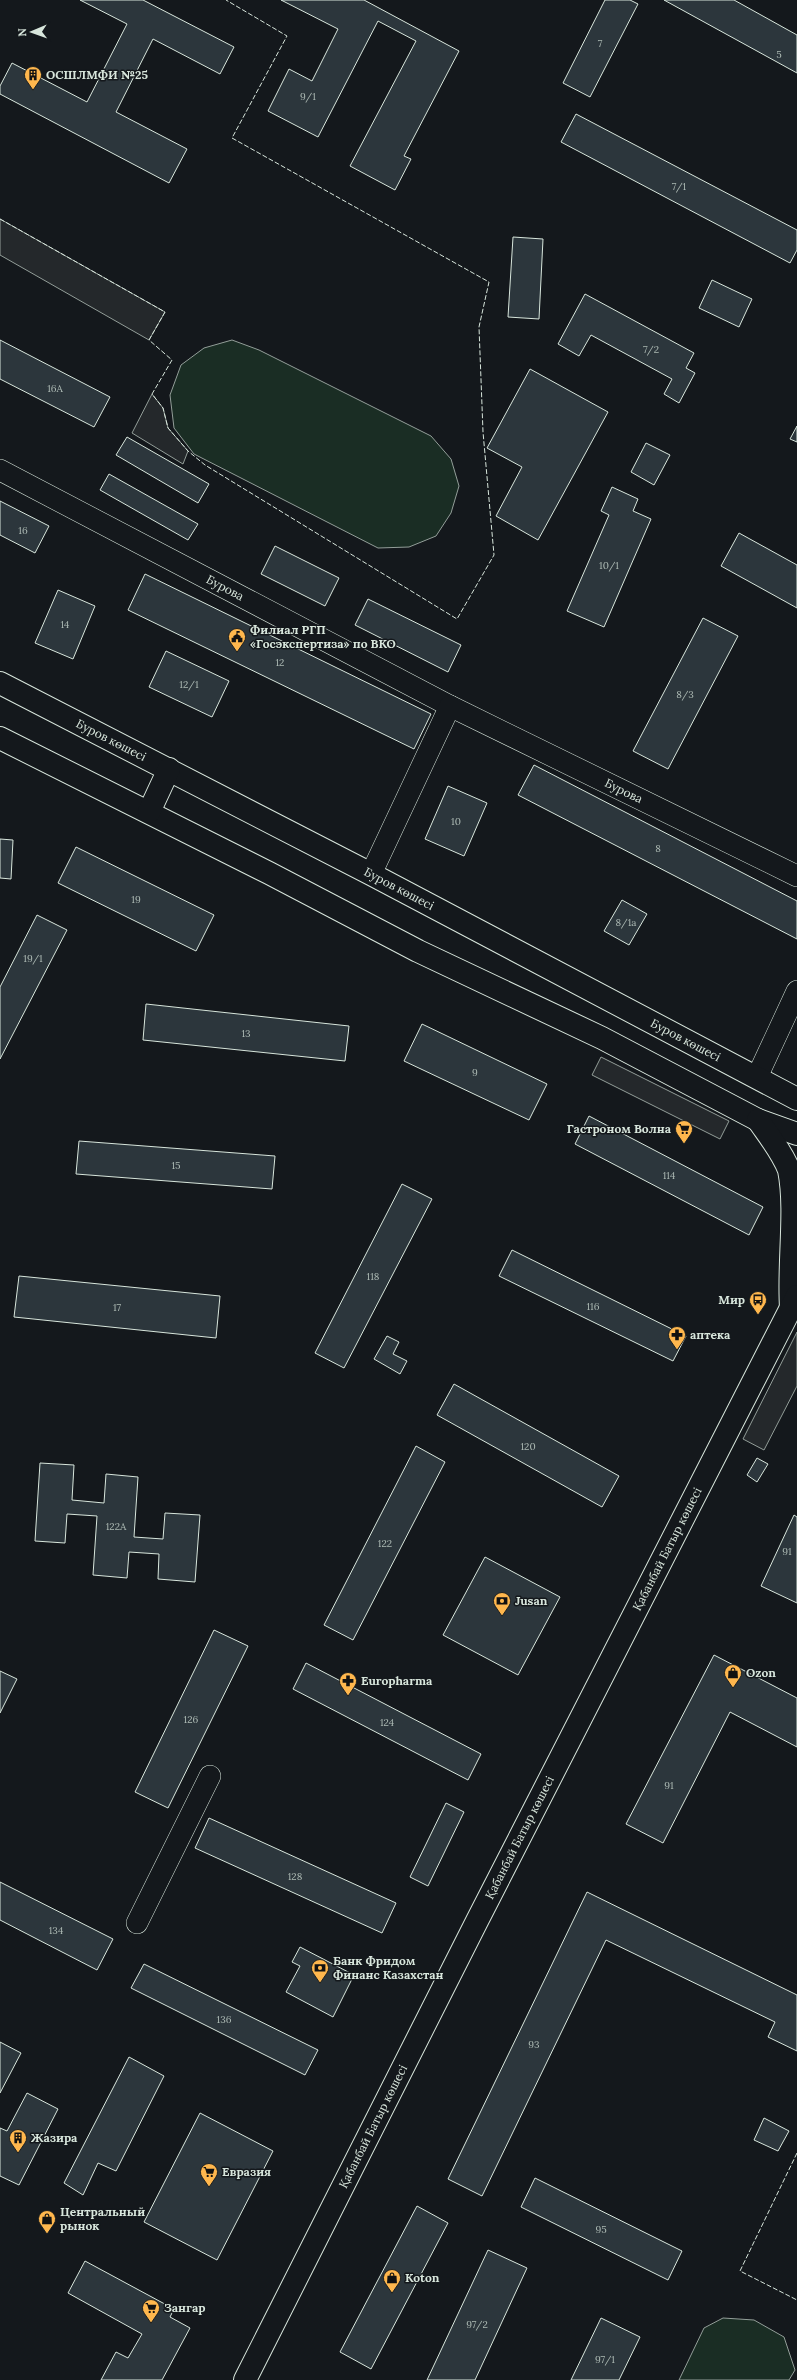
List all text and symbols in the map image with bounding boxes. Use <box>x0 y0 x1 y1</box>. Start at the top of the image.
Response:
north arrow <box>12 12 52 52</box>
text: N <box>15 27 29 37</box>
house number: 7 <box>598 37 603 50</box>
house number: 5 <box>776 48 782 61</box>
building icon: ОСШЛМФИ №25 <box>23 65 43 90</box>
place label: ОСШЛМФИ №25 <box>46 67 148 82</box>
house number: 9/1 <box>300 90 316 103</box>
house number: 7/1 <box>672 180 687 193</box>
house number: 7/2 <box>643 343 659 356</box>
house number: 16А <box>47 382 64 395</box>
house number: 16 <box>18 524 28 537</box>
house number: 10/1 <box>599 559 619 572</box>
street label: Бурова <box>204 571 247 604</box>
house number: 14 <box>60 618 70 631</box>
place label: Филиал РГП «Госэкспертиза» по ВКО <box>250 622 396 651</box>
public building icon: Филиал РГП «Госэкспертиза» по ВКО <box>227 627 247 652</box>
house number: 12 <box>275 656 285 669</box>
house number: 12/1 <box>179 678 199 691</box>
house number: 8/3 <box>676 688 694 701</box>
street label: Буров көшесі <box>74 715 149 764</box>
street label: Бурова <box>602 775 645 806</box>
house number: 10 <box>451 815 461 828</box>
house number: 8 <box>655 842 661 855</box>
street label: Буров көшесі <box>362 864 437 913</box>
house number: 19 <box>131 893 141 906</box>
house number: 8/1а <box>616 916 636 929</box>
house number: 19/1 <box>23 952 43 965</box>
street label: Буров көшесі <box>648 1015 723 1064</box>
house number: 13 <box>241 1027 251 1040</box>
house number: 9 <box>472 1066 478 1079</box>
supermarket icon: Гастроном Волна <box>674 1119 694 1144</box>
place label: Гастроном Волна <box>567 1121 672 1136</box>
house number: 15 <box>171 1159 181 1172</box>
house number: 114 <box>663 1169 676 1182</box>
house number: 118 <box>367 1270 380 1283</box>
bus stop icon: Мир <box>748 1290 768 1315</box>
place label: Мир <box>718 1292 745 1307</box>
house number: 116 <box>586 1300 600 1313</box>
house number: 17 <box>113 1301 122 1314</box>
pharmacy icon: аптека <box>667 1325 687 1350</box>
place label: аптека <box>690 1327 731 1342</box>
house number: 120 <box>520 1440 536 1453</box>
street label: Қабанбай Батыр көшесі <box>629 1485 705 1613</box>
house number: 122А <box>106 1520 127 1533</box>
house number: 122 <box>378 1537 392 1550</box>
house number: 91 <box>782 1545 792 1558</box>
bank icon: Jusan <box>492 1591 512 1616</box>
place label: Jusan <box>515 1593 548 1608</box>
shop icon: Ozon <box>723 1663 743 1688</box>
place label: Ozon <box>746 1665 776 1680</box>
pharmacy icon: Europharma <box>338 1671 358 1696</box>
place label: Europharma <box>361 1673 433 1688</box>
house number: 126 <box>184 1713 199 1726</box>
house number: 124 <box>380 1716 395 1729</box>
street label: Қабанбай Батыр көшесі <box>481 1773 557 1902</box>
house number: 91 <box>664 1779 674 1792</box>
house number: 128 <box>288 1870 303 1883</box>
house number: 134 <box>49 1924 64 1937</box>
place label: Банк Фридом Финанс Казахстан <box>333 1953 444 1982</box>
bank icon: Банк Фридом Финанс Казахстан <box>310 1958 330 1983</box>
house number: 136 <box>217 2013 232 2026</box>
house number: 93 <box>528 2038 540 2051</box>
street label: Қабанбай Батыр көшесі <box>335 2062 410 2191</box>
building icon: Жазира <box>8 2128 28 2153</box>
place label: Жазира <box>31 2130 78 2145</box>
supermarket icon: Евразия <box>199 2162 219 2187</box>
place label: Евразия <box>222 2164 271 2179</box>
place label: Центральный рынок <box>60 2204 145 2233</box>
shop icon: Центральный рынок <box>37 2209 57 2234</box>
house number: 95 <box>595 2223 607 2236</box>
shop icon: Koton <box>382 2268 402 2293</box>
place label: Koton <box>405 2270 440 2285</box>
supermarket icon: Зангар <box>141 2298 161 2323</box>
place label: Зангар <box>164 2300 206 2315</box>
house number: 97/2 <box>466 2318 488 2331</box>
house number: 97/1 <box>595 2353 615 2366</box>

